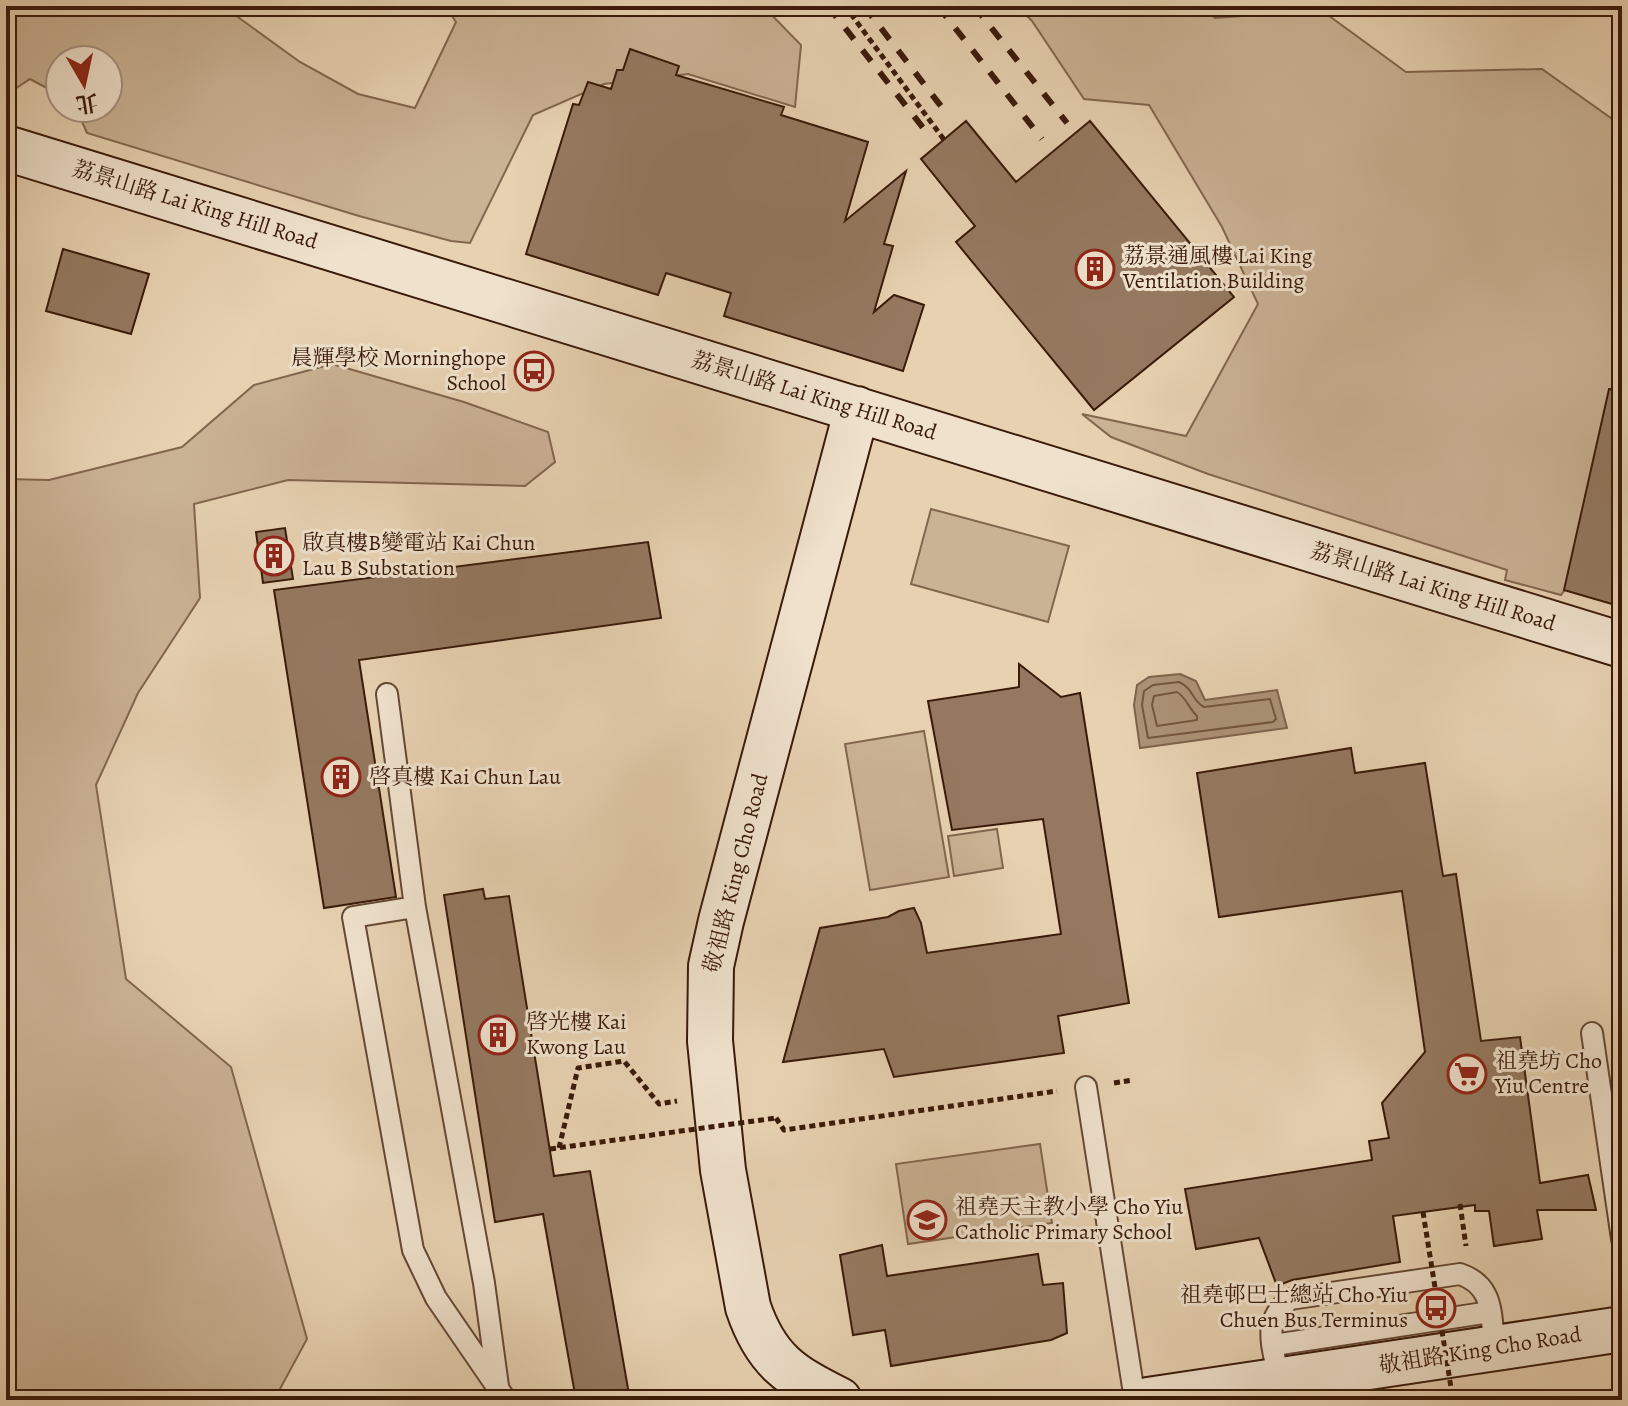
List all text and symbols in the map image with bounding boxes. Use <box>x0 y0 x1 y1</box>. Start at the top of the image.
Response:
north arrow <box>44 44 124 124</box>
text: 北 <box>74 86 100 119</box>
street label: 荔景山路 Lai King Hill Road <box>69 153 322 257</box>
place label: 荔景通風樓 Lai King Ventilation Building <box>1122 241 1312 296</box>
building icon: 荔景通風樓 Lai King Ventilation Building <box>1074 248 1116 290</box>
place label: 晨輝學校 Morninghope School <box>291 343 506 398</box>
street label: 荔景山路 Lai King Hill Road <box>688 344 941 448</box>
bus stop icon: 晨輝學校 Morninghope School <box>513 350 555 392</box>
place label: 啟真樓B變電站 Kai Chun Lau B Substation <box>302 528 535 583</box>
building icon: 啟真樓B變電站 Kai Chun Lau B Substation <box>253 535 295 577</box>
street label: 荔景山路 Lai King Hill Road <box>1307 535 1560 639</box>
building icon: 啓真樓 Kai Chun Lau <box>320 756 362 798</box>
place label: 啓真樓 Kai Chun Lau <box>369 762 561 792</box>
street label: 敬祖路 King Cho Road <box>697 770 775 976</box>
place label: 啓光樓 Kai Kwong Lau <box>526 1007 626 1062</box>
building icon: 啓光樓 Kai Kwong Lau <box>477 1014 519 1056</box>
place label: 祖堯坊 Cho Yiu Centre <box>1494 1046 1602 1101</box>
supermarket icon: 祖堯坊 Cho Yiu Centre <box>1446 1053 1488 1095</box>
place label: 祖堯天主教小學 Cho Yiu Catholic Primary School <box>955 1192 1183 1247</box>
school or university icon: 祖堯天主教小學 Cho Yiu Catholic Primary School <box>906 1199 948 1241</box>
place label: 祖堯邨巴士總站 Cho Yiu Chuen Bus Terminus <box>1180 1280 1408 1335</box>
bus stop icon: 祖堯邨巴士總站 Cho Yiu Chuen Bus Terminus <box>1415 1287 1457 1329</box>
street label: 敬祖路 King Cho Road <box>1377 1319 1583 1381</box>

